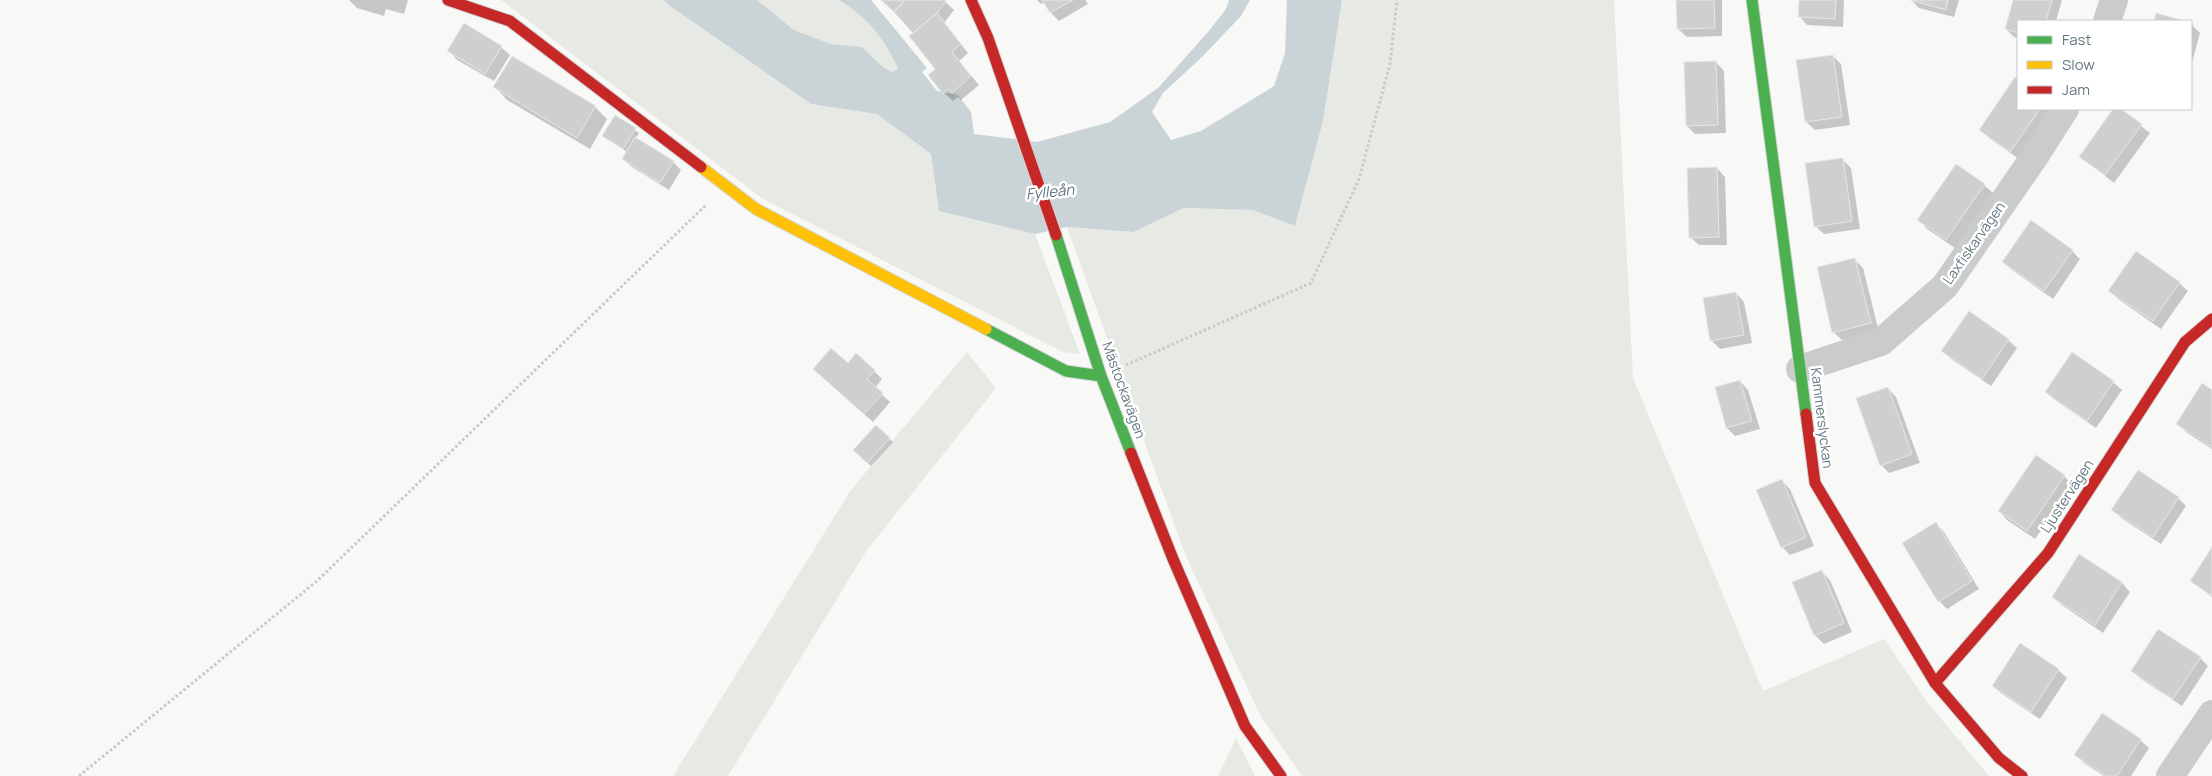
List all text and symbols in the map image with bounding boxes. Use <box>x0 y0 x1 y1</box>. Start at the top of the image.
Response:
legend <box>2017 20 2192 110</box>
text: Fast <box>2062 29 2091 50</box>
text: Slow <box>2062 54 2095 75</box>
text: Jam <box>2062 79 2090 100</box>
water label: Fylleån <box>1025 178 1076 204</box>
street label: Laxfiskarvägen <box>1938 198 2009 288</box>
street label: Mästockavägen <box>1098 339 1151 441</box>
street label: Kammerslyckan <box>1807 367 1838 469</box>
street label: Ljustervägen <box>2036 455 2097 536</box>

